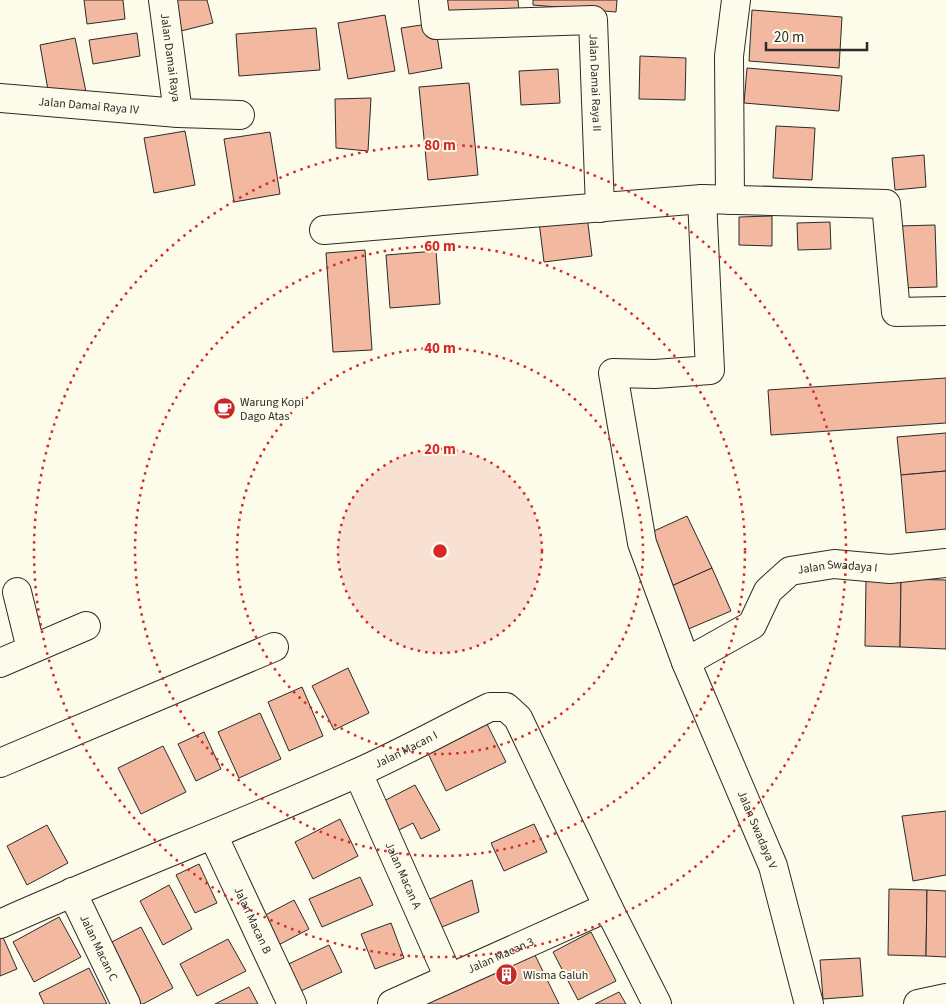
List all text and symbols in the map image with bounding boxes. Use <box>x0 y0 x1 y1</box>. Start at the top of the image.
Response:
street label: Jalan Damai Raya <box>156 12 185 103</box>
scale bar <box>766 20 867 52</box>
text: 20 m <box>774 27 804 48</box>
street label: Jalan Damai Raya II <box>585 34 606 132</box>
street label: Jalan Damai Raya IV <box>38 93 140 118</box>
text: 80 m <box>424 135 456 156</box>
text: 60 m <box>424 236 456 257</box>
text: 40 m <box>424 338 456 359</box>
place label: Warung Kopi Dago Atas <box>240 394 304 425</box>
cafe icon: Warung Kopi Dago Atas <box>212 397 236 421</box>
text: 20 m <box>424 439 456 460</box>
centre of rings <box>431 542 449 560</box>
street label: Jalan Swadaya I <box>796 555 878 578</box>
street label: Jalan Macan I <box>372 727 440 772</box>
street label: Jalan Swadaya V <box>733 788 782 872</box>
street label: Jalan Macan A <box>381 839 426 912</box>
street label: Jalan Macan B <box>230 884 276 956</box>
street label: Jalan Macan C <box>76 912 122 984</box>
street label: Jalan Macan 3 <box>465 933 536 978</box>
building icon: Wisma Galuh <box>495 963 519 987</box>
place label: Wisma Galuh <box>523 967 588 984</box>

